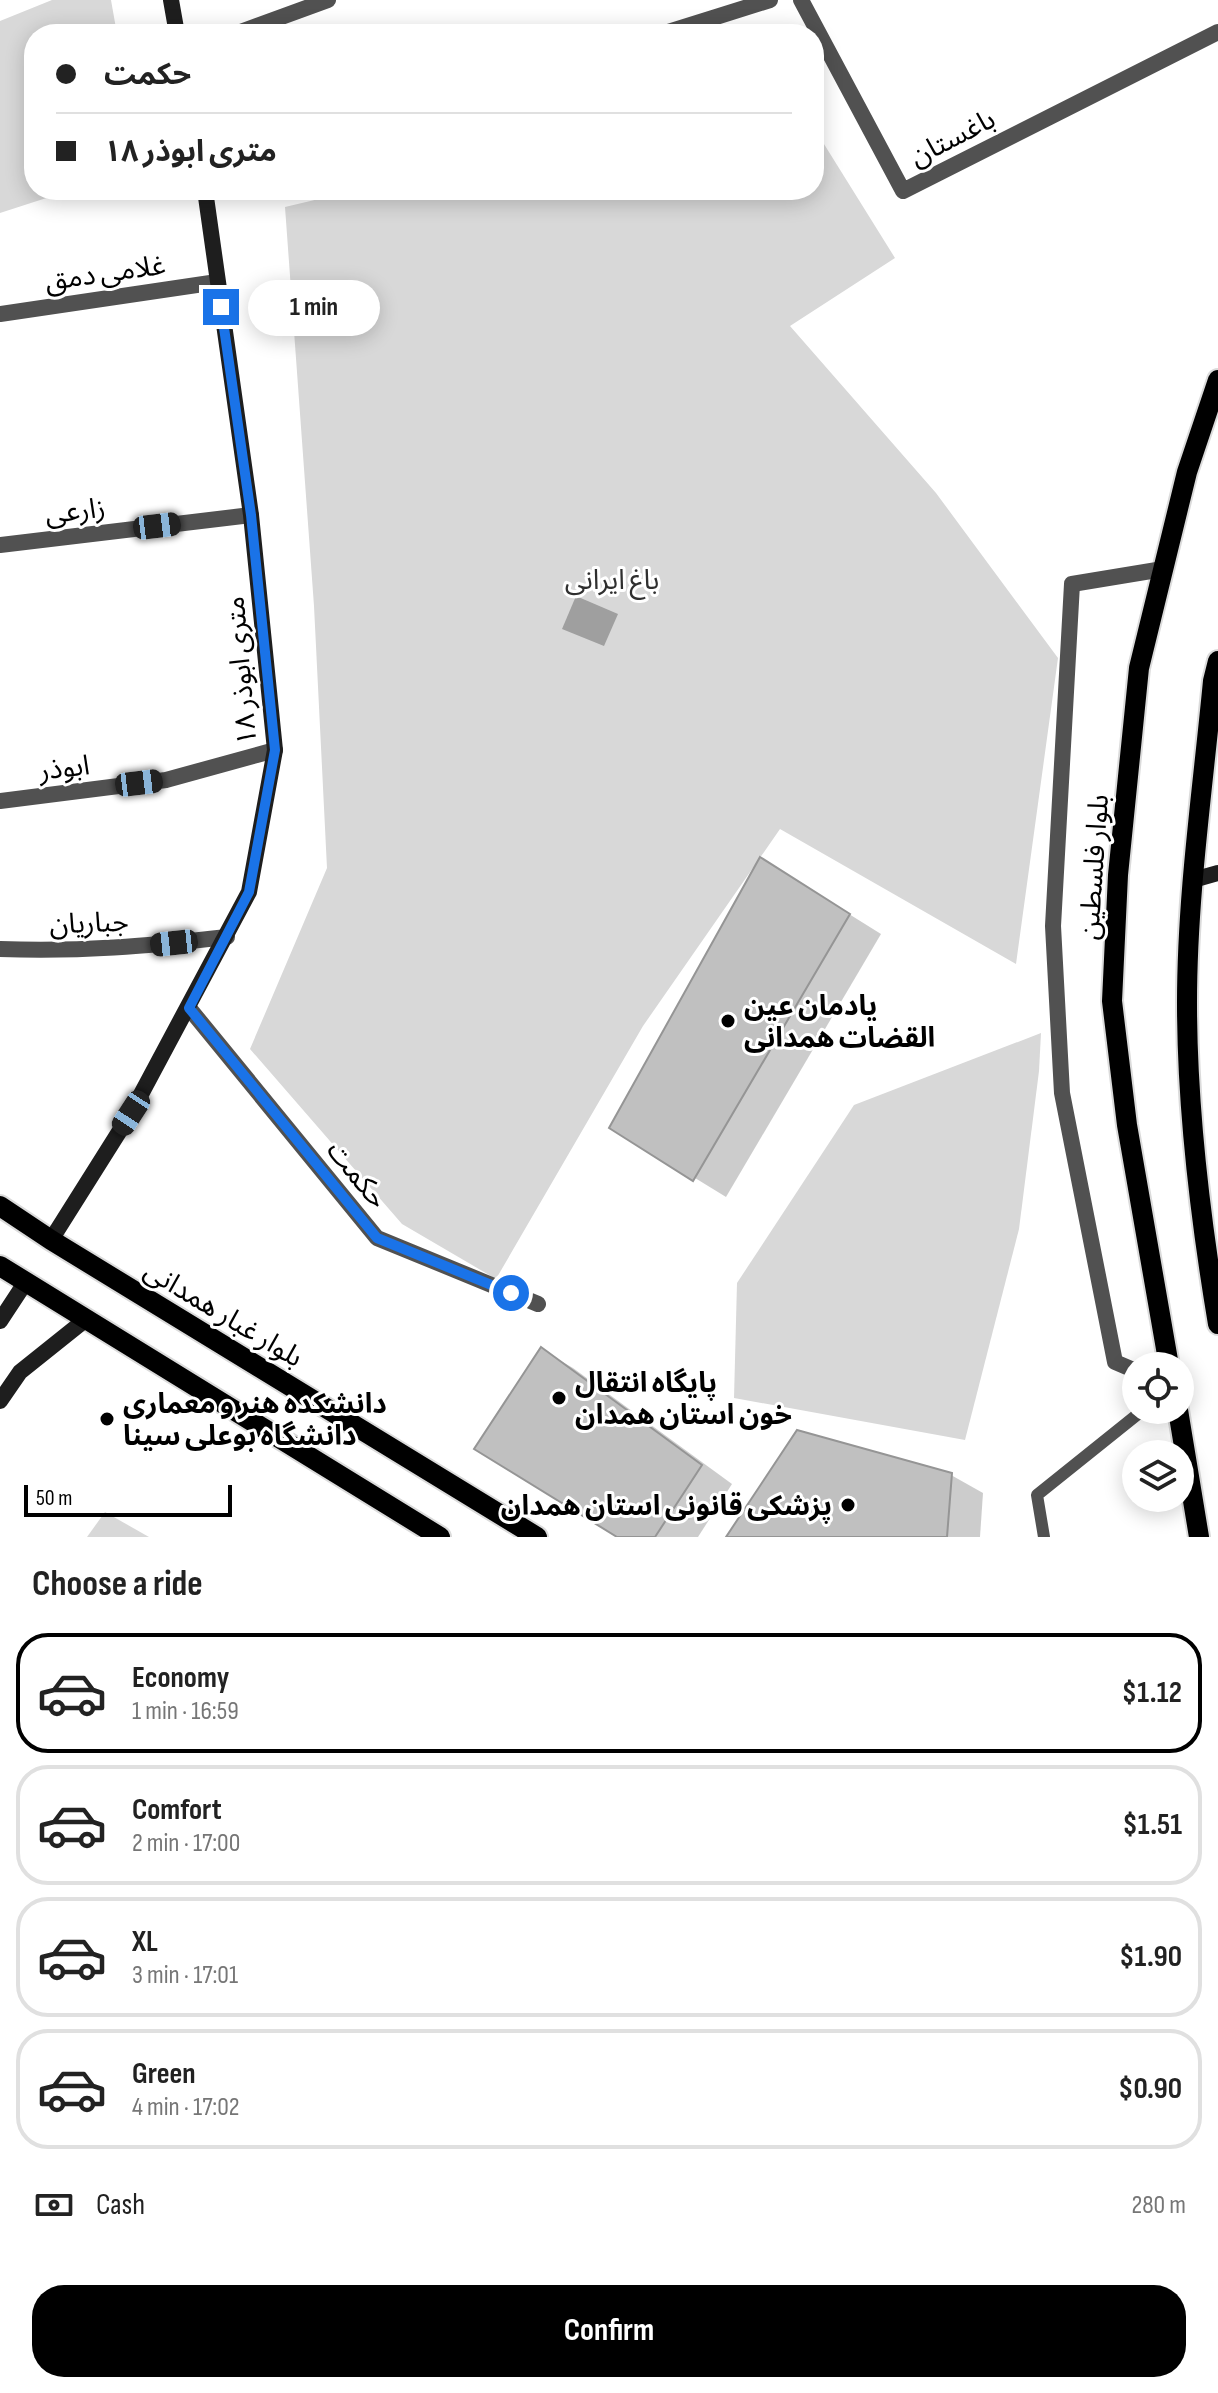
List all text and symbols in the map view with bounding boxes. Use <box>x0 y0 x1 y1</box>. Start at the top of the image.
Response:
text: حکمت <box>104 57 191 93</box>
street label: باغستان <box>904 103 1001 174</box>
text: ۱۸ متری ابوذر <box>104 134 277 170</box>
street label: غلامی دمق <box>43 249 168 298</box>
callout: 1 min <box>249 279 381 335</box>
route end <box>203 289 239 325</box>
text: 1 min <box>290 292 338 323</box>
street label: زارعی <box>43 491 107 532</box>
car <box>132 511 182 541</box>
park label: باغ ایرانی <box>565 564 659 600</box>
street label: ۱۸ متری ابوذر <box>219 595 264 747</box>
street label: ابوذر <box>36 749 92 788</box>
car <box>114 768 164 798</box>
street label: بلوار فلسطین <box>1073 793 1116 941</box>
street label: جباریان <box>49 906 129 941</box>
car <box>149 929 199 957</box>
place label: یادمان عین القضات همدانی <box>744 990 935 1055</box>
marker: یادمان عین القضات همدانی <box>719 1012 737 1030</box>
car <box>108 1086 154 1140</box>
street label: حکمت <box>320 1134 394 1215</box>
street label: بلوار غبار همدانی <box>138 1254 308 1375</box>
route start <box>493 1275 529 1311</box>
map controls <box>1122 1352 1194 1512</box>
button: locate <box>1122 1352 1194 1424</box>
place label: پایگاه انتقال خون استان همدان <box>575 1367 792 1432</box>
place label: دانشکده هنر و معماری دانشگاه بوعلی سینا <box>123 1388 387 1453</box>
marker: پایگاه انتقال خون استان همدان <box>550 1389 568 1407</box>
marker: دانشکده هنر و معماری دانشگاه بوعلی سینا <box>98 1410 116 1428</box>
button: layers <box>1122 1440 1194 1512</box>
scale bar <box>24 1481 232 1517</box>
text: 50 m <box>36 1485 72 1512</box>
place label: پزشکی قانونی استان همدان <box>501 1490 832 1524</box>
marker: پزشکی قانونی استان همدان <box>839 1496 857 1514</box>
text: Choose a ride <box>32 1563 203 1606</box>
icon: car <box>36 1657 108 1729</box>
text: Economy <box>132 1660 229 1696</box>
text: $1.12 <box>1122 1675 1182 1711</box>
text: 1 min · 16:59 <box>132 1696 239 1727</box>
icon: car <box>36 1789 108 1861</box>
text: Comfort <box>132 1792 222 1828</box>
text: $1.51 <box>1122 1807 1182 1843</box>
text: 2 min · 17:00 <box>132 1828 240 1859</box>
icon: car <box>36 1921 108 1993</box>
text: XL <box>132 1924 158 1960</box>
text: $1.90 <box>1119 1939 1182 1975</box>
text: 3 min · 17:01 <box>132 1960 238 1991</box>
icon: car <box>36 2053 108 2125</box>
text: Green <box>132 2056 196 2092</box>
text: $0.90 <box>1118 2071 1182 2107</box>
text: 4 min · 17:02 <box>132 2092 240 2123</box>
icon: cash <box>32 2183 76 2227</box>
text: Cash <box>96 2187 145 2223</box>
text: 280 m <box>1131 2190 1186 2221</box>
button: Confirm <box>32 2285 1186 2377</box>

